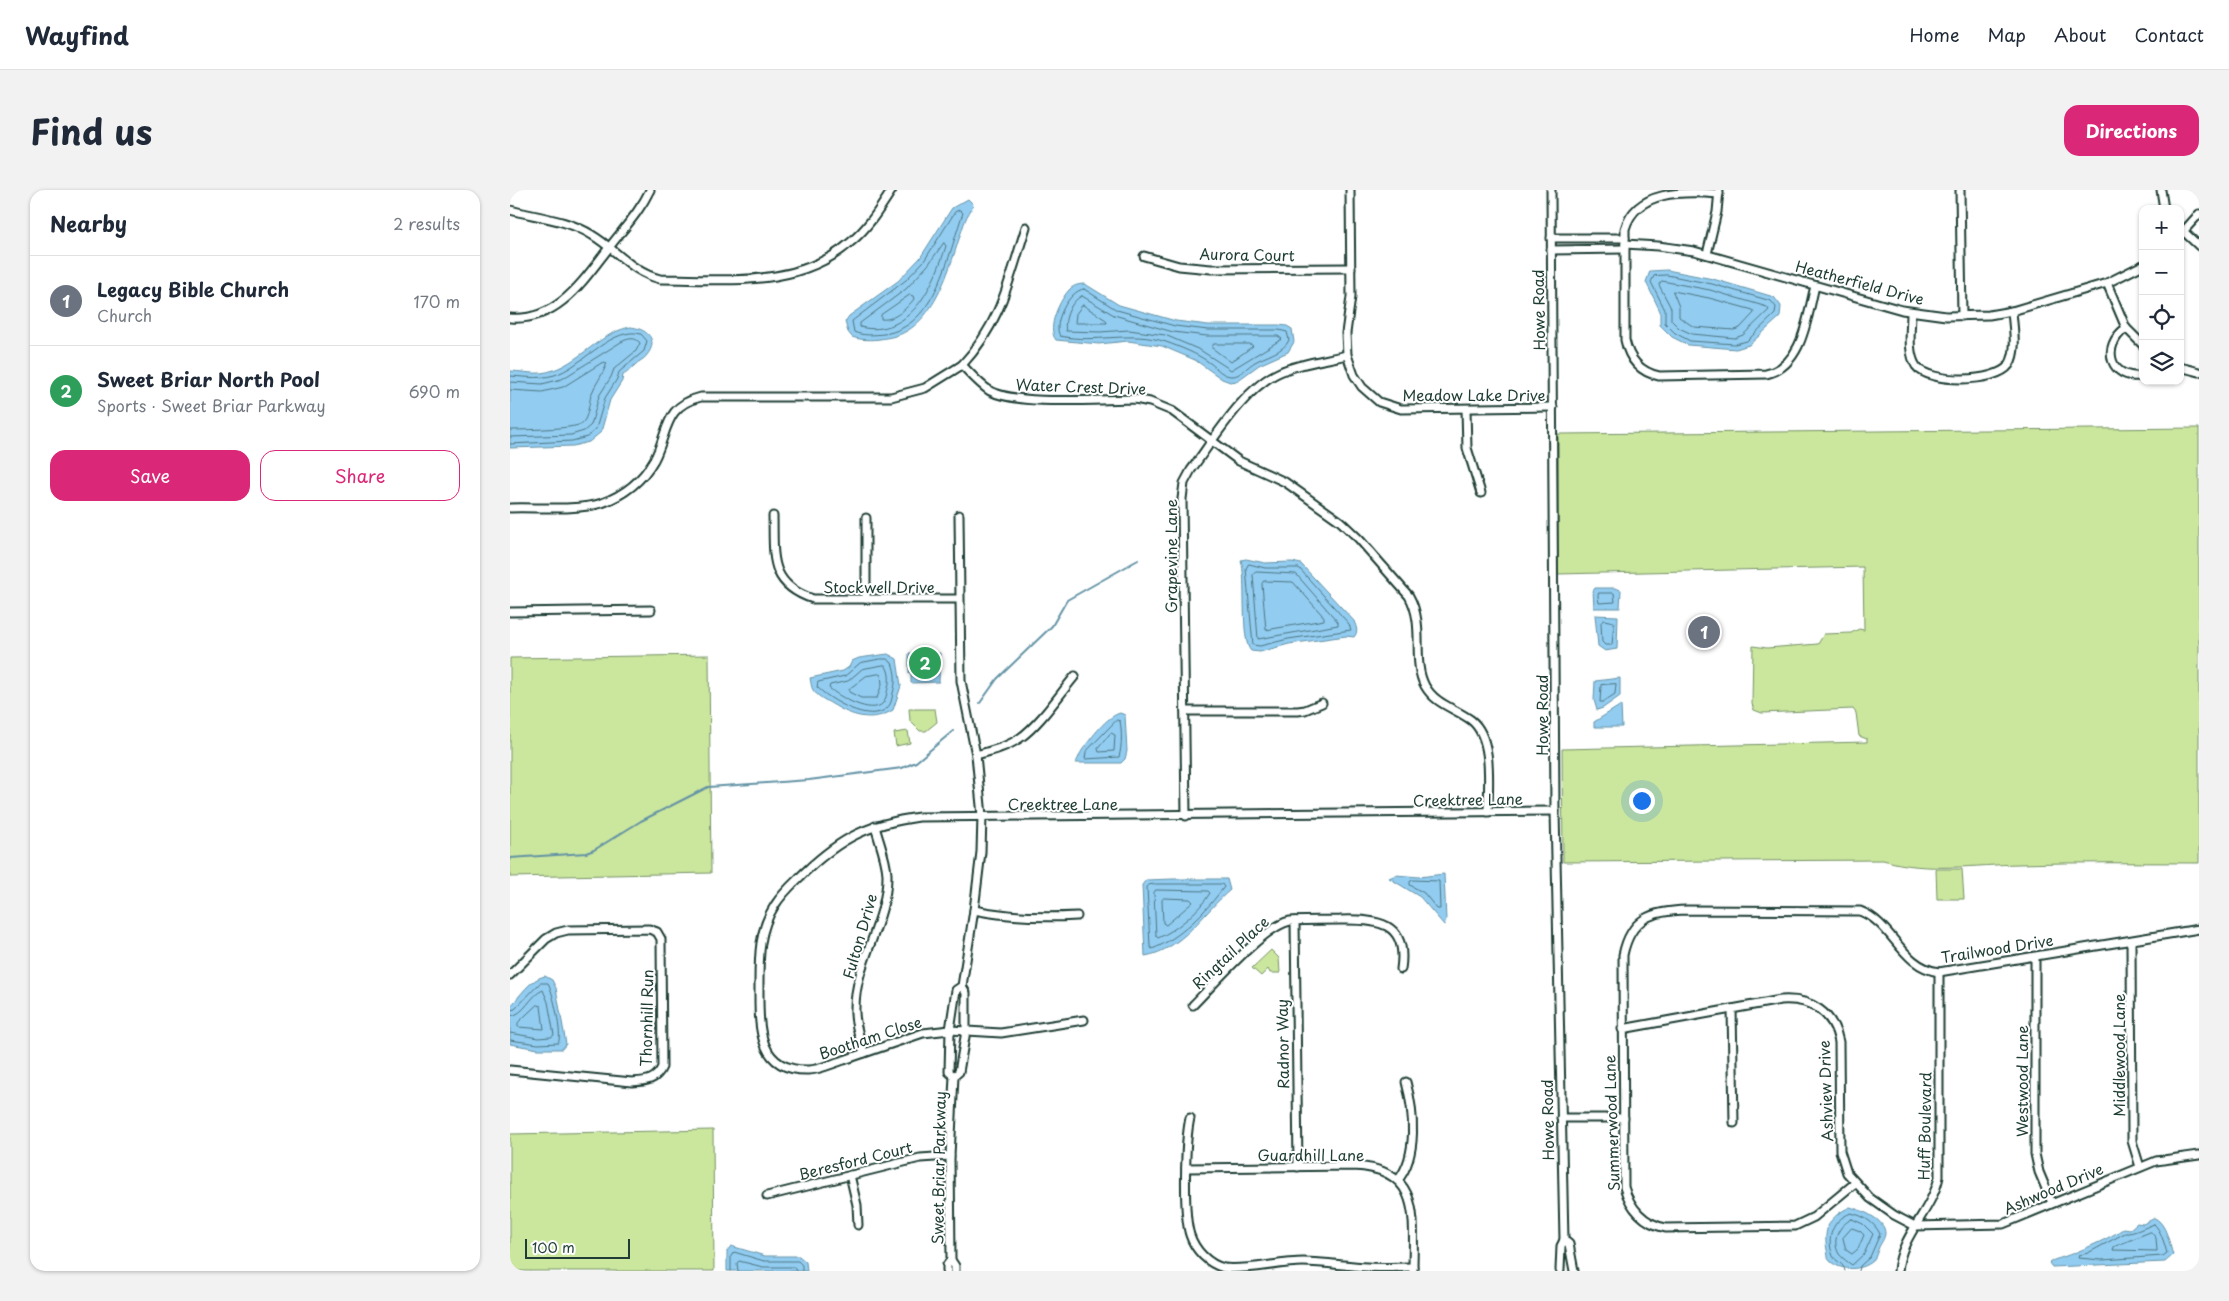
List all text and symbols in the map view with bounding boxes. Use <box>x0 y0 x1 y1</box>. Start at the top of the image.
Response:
text: Wayfind <box>25 17 129 53</box>
text: Home <box>1909 21 1959 48</box>
text: Map <box>1987 21 2026 48</box>
text: About <box>2054 21 2106 48</box>
text: Contact <box>2134 21 2204 48</box>
text: Find us <box>30 104 152 157</box>
button: Directions <box>2064 105 2199 156</box>
map controls <box>2139 205 2184 385</box>
button: + <box>2139 205 2184 250</box>
text: Nearby <box>50 207 127 239</box>
text: 2 results <box>393 211 460 235</box>
street label: Aurora Court <box>1199 242 1295 266</box>
button: − <box>2139 250 2184 295</box>
street label: Heatherfield Drive <box>1793 254 1927 310</box>
street label: Howe Road <box>1526 269 1550 351</box>
text: Legacy Bible Church <box>97 275 289 303</box>
text: 1 <box>62 289 70 313</box>
text: 170 m <box>414 289 460 313</box>
button: locate <box>2139 295 2184 340</box>
text: Church <box>97 303 152 327</box>
button: layers <box>2139 340 2184 385</box>
text: Sweet Briar North Pool <box>97 365 320 393</box>
street label: Water Crest Drive <box>1015 372 1147 400</box>
text: 2 <box>60 379 72 403</box>
text: 690 m <box>409 379 460 403</box>
street label: Meadow Lake Drive <box>1402 383 1546 406</box>
text: Sports · Sweet Briar Parkway <box>97 393 326 417</box>
button: Save <box>50 450 250 501</box>
button: Share <box>260 450 460 501</box>
street label: Grapevine Lane <box>1159 499 1182 613</box>
street label: Stockwell Drive <box>823 575 935 598</box>
pin: 1 <box>1688 613 1720 651</box>
pin: 2 <box>909 644 941 682</box>
street label: Howe Road <box>1530 674 1553 756</box>
street label: Creektree Lane <box>1413 787 1523 811</box>
your location <box>1629 788 1655 814</box>
street label: Creektree Lane <box>1008 792 1118 815</box>
street label: Fulton Drive <box>836 891 882 981</box>
street label: Ringtail Place <box>1186 910 1274 994</box>
street label: Trailwood Drive <box>1939 928 2055 968</box>
street label: Thornhill Run <box>634 969 658 1067</box>
street label: Middlewood Lane <box>2107 993 2130 1117</box>
street label: Radnor Way <box>1270 999 1294 1089</box>
street label: Bootham Close <box>816 1010 924 1064</box>
street label: Westwood Lane <box>2010 1025 2033 1137</box>
street label: Ashview Drive <box>1812 1040 1838 1142</box>
street label: Summerwood Lane <box>1597 1054 1625 1192</box>
street label: Huff Boulevard <box>1912 1072 1936 1180</box>
street label: Howe Road <box>1535 1079 1559 1161</box>
street label: Sweet Briar Parkway <box>925 1091 951 1245</box>
street label: Beresford Court <box>796 1135 914 1185</box>
street label: Guardhill Lane <box>1257 1143 1365 1166</box>
street label: Ashwood Drive <box>1999 1157 2107 1219</box>
scale bar <box>525 1236 630 1259</box>
text: 100 m <box>532 1237 575 1258</box>

